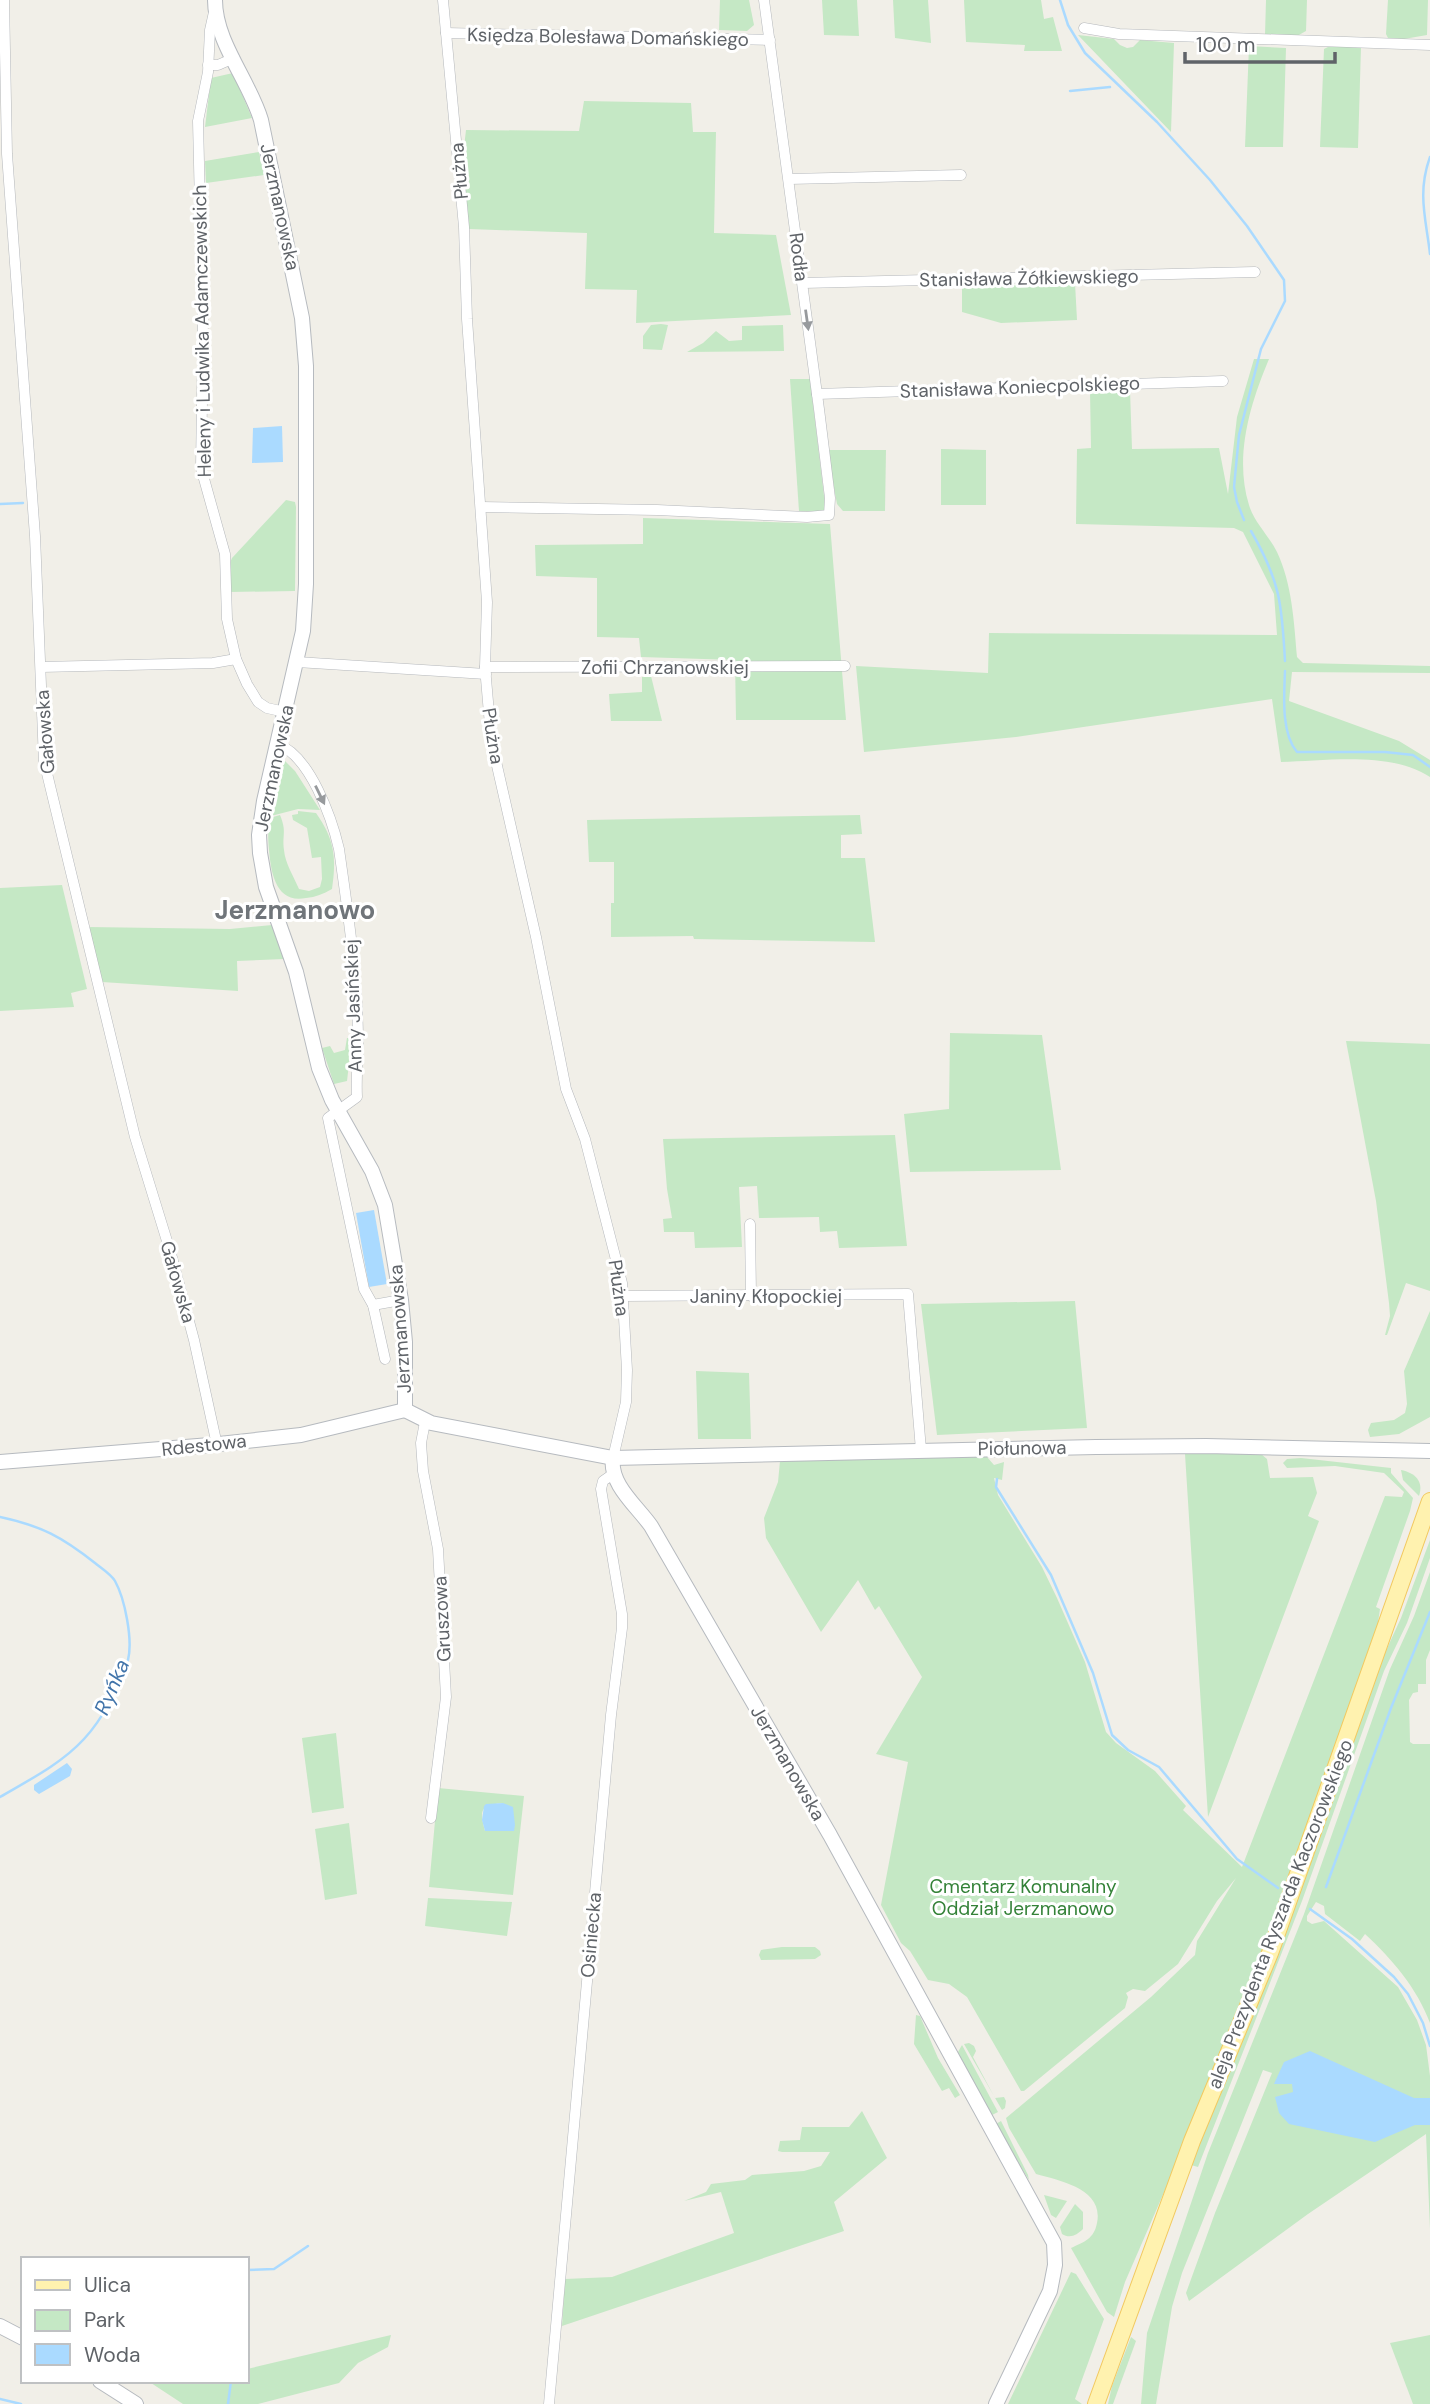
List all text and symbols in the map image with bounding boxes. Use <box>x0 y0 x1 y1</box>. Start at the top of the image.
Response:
scale bar <box>1185 21 1336 65</box>
street label: Księdza Bolesława Domańskiego <box>467 22 749 52</box>
text: 100 m <box>1196 31 1256 59</box>
street label: Jerzmanowska <box>254 141 306 273</box>
street label: Płużna <box>444 142 474 200</box>
street label: Heleny i Ludwika Adamczewskich <box>187 184 217 478</box>
street label: Rodła <box>784 231 814 283</box>
street label: Stanisława Żółkiewskiego <box>919 264 1139 292</box>
one-way arrow <box>801 309 812 331</box>
street label: Stanisława Koniecpolskiego <box>899 370 1141 404</box>
street label: Zofii Chrzanowskiej <box>581 655 749 680</box>
street label: Gałowska <box>30 689 60 775</box>
street label: Jerzmanowska <box>248 702 300 834</box>
street label: Płużna <box>476 706 510 766</box>
one-way arrow <box>315 785 326 805</box>
district label: Jerzmanowo <box>215 893 375 927</box>
street label: Anny Jasińskiej <box>338 939 368 1073</box>
street label: Gałowska <box>154 1238 202 1326</box>
street label: Płużna <box>603 1258 635 1318</box>
street label: Jerzmanowska <box>383 1264 417 1394</box>
street label: Janiny Kłopockiej <box>690 1284 842 1309</box>
street label: Rdestowa <box>160 1428 248 1462</box>
street label: Piołunowa <box>977 1435 1067 1461</box>
street label: Gruszowa <box>427 1575 457 1663</box>
water label: Ryńka <box>88 1655 136 1719</box>
street label: Jerzmanowska <box>745 1701 831 1825</box>
street label: aleja Prezydenta Ryszarda Kaczorowskiego <box>1202 1736 1358 2092</box>
park label: Cmentarz Komunalny Oddział Jerzmanowo <box>929 1874 1117 1921</box>
street label: Osiniecka <box>575 1891 607 1979</box>
legend <box>21 2257 248 2383</box>
text: Ulica <box>84 2271 131 2299</box>
text: Park <box>84 2306 126 2334</box>
text: Woda <box>84 2341 140 2369</box>

